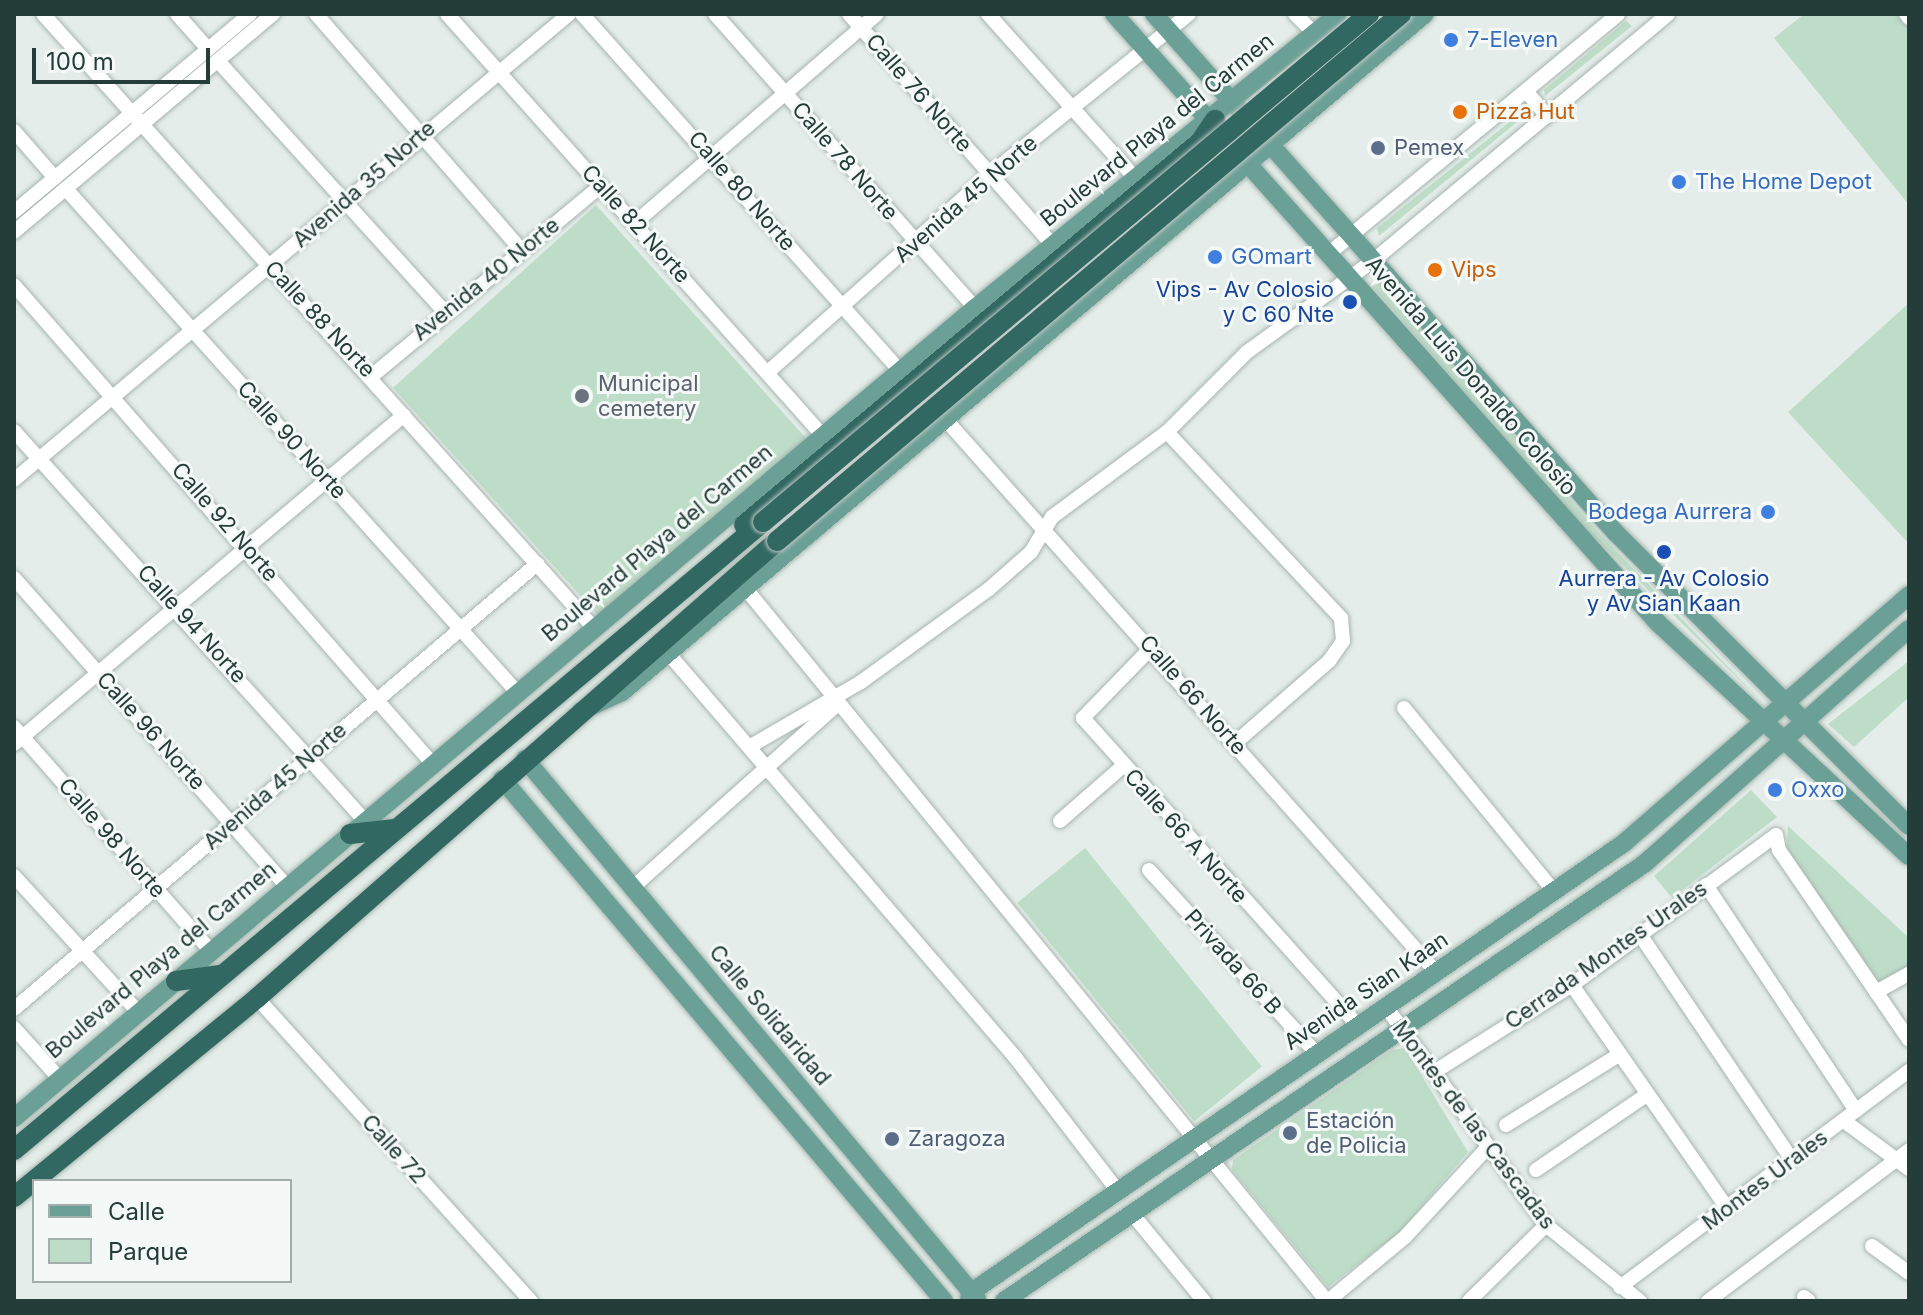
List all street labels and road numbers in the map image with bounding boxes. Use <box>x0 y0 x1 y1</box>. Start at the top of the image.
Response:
street label: Calle 76 Norte <box>860 28 978 158</box>
street label: Boulevard Playa del Carmen <box>1035 28 1279 232</box>
street label: Calle 78 Norte <box>786 96 904 226</box>
street label: Avenida 35 Norte <box>287 115 441 253</box>
street label: Calle 80 Norte <box>683 126 801 256</box>
street label: Avenida 45 Norte <box>889 130 1043 268</box>
street label: Calle 82 Norte <box>576 160 696 288</box>
street label: Avenida 40 Norte <box>407 212 565 346</box>
street label: Avenida Luis Donaldo Colosio <box>1360 251 1582 501</box>
street label: Calle 88 Norte <box>259 255 381 383</box>
street label: Calle 90 Norte <box>232 375 352 505</box>
street label: Boulevard Playa del Carmen <box>536 439 778 647</box>
street label: Calle 92 Norte <box>166 457 284 587</box>
street label: Calle 94 Norte <box>132 559 252 689</box>
street label: Calle 66 Norte <box>1134 630 1252 760</box>
street label: Calle 96 Norte <box>91 667 211 795</box>
street label: Avenida 45 Norte <box>198 717 352 855</box>
street label: Calle 66 A Norte <box>1119 764 1253 908</box>
street label: Calle 98 Norte <box>53 773 171 903</box>
street label: Boulevard Playa del Carmen <box>40 856 282 1064</box>
street label: Cerrada Montes Urales <box>1500 875 1712 1035</box>
street label: Privada 66 B <box>1179 904 1287 1020</box>
street label: Avenida Sian Kaan <box>1279 926 1453 1056</box>
street label: Calle Solidaridad <box>704 939 836 1091</box>
street label: Montes de las Cascadas <box>1387 1016 1561 1234</box>
street label: Calle 72 <box>356 1109 432 1189</box>
street label: Montes Urales <box>1697 1124 1833 1236</box>

